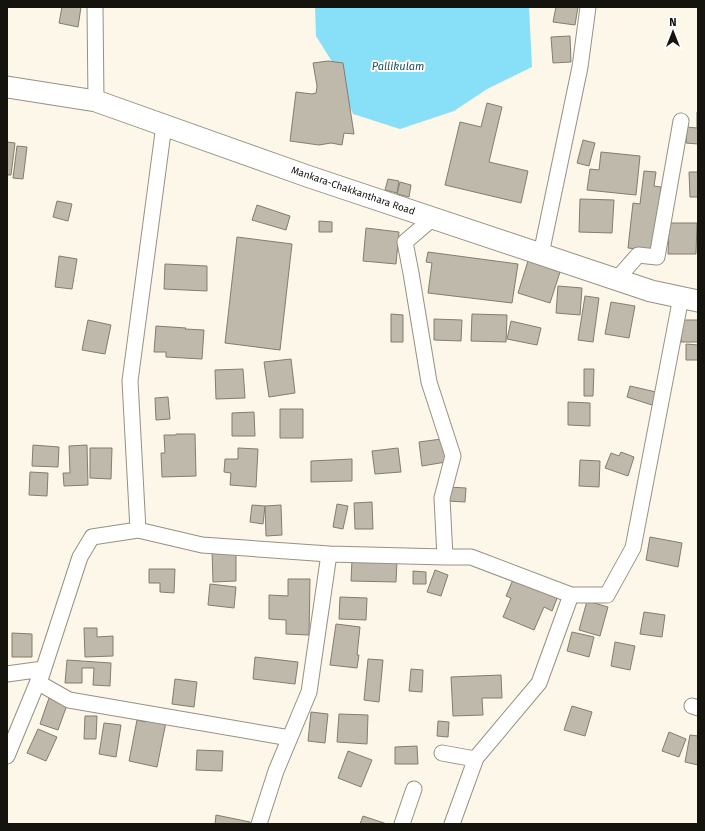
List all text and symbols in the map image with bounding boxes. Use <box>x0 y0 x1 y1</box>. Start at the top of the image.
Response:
north arrow <box>653 12 693 52</box>
text: N <box>669 16 677 29</box>
water label: Pallikulam <box>372 60 424 73</box>
street label: Mankara-Chakkanthara Road <box>290 164 416 218</box>

